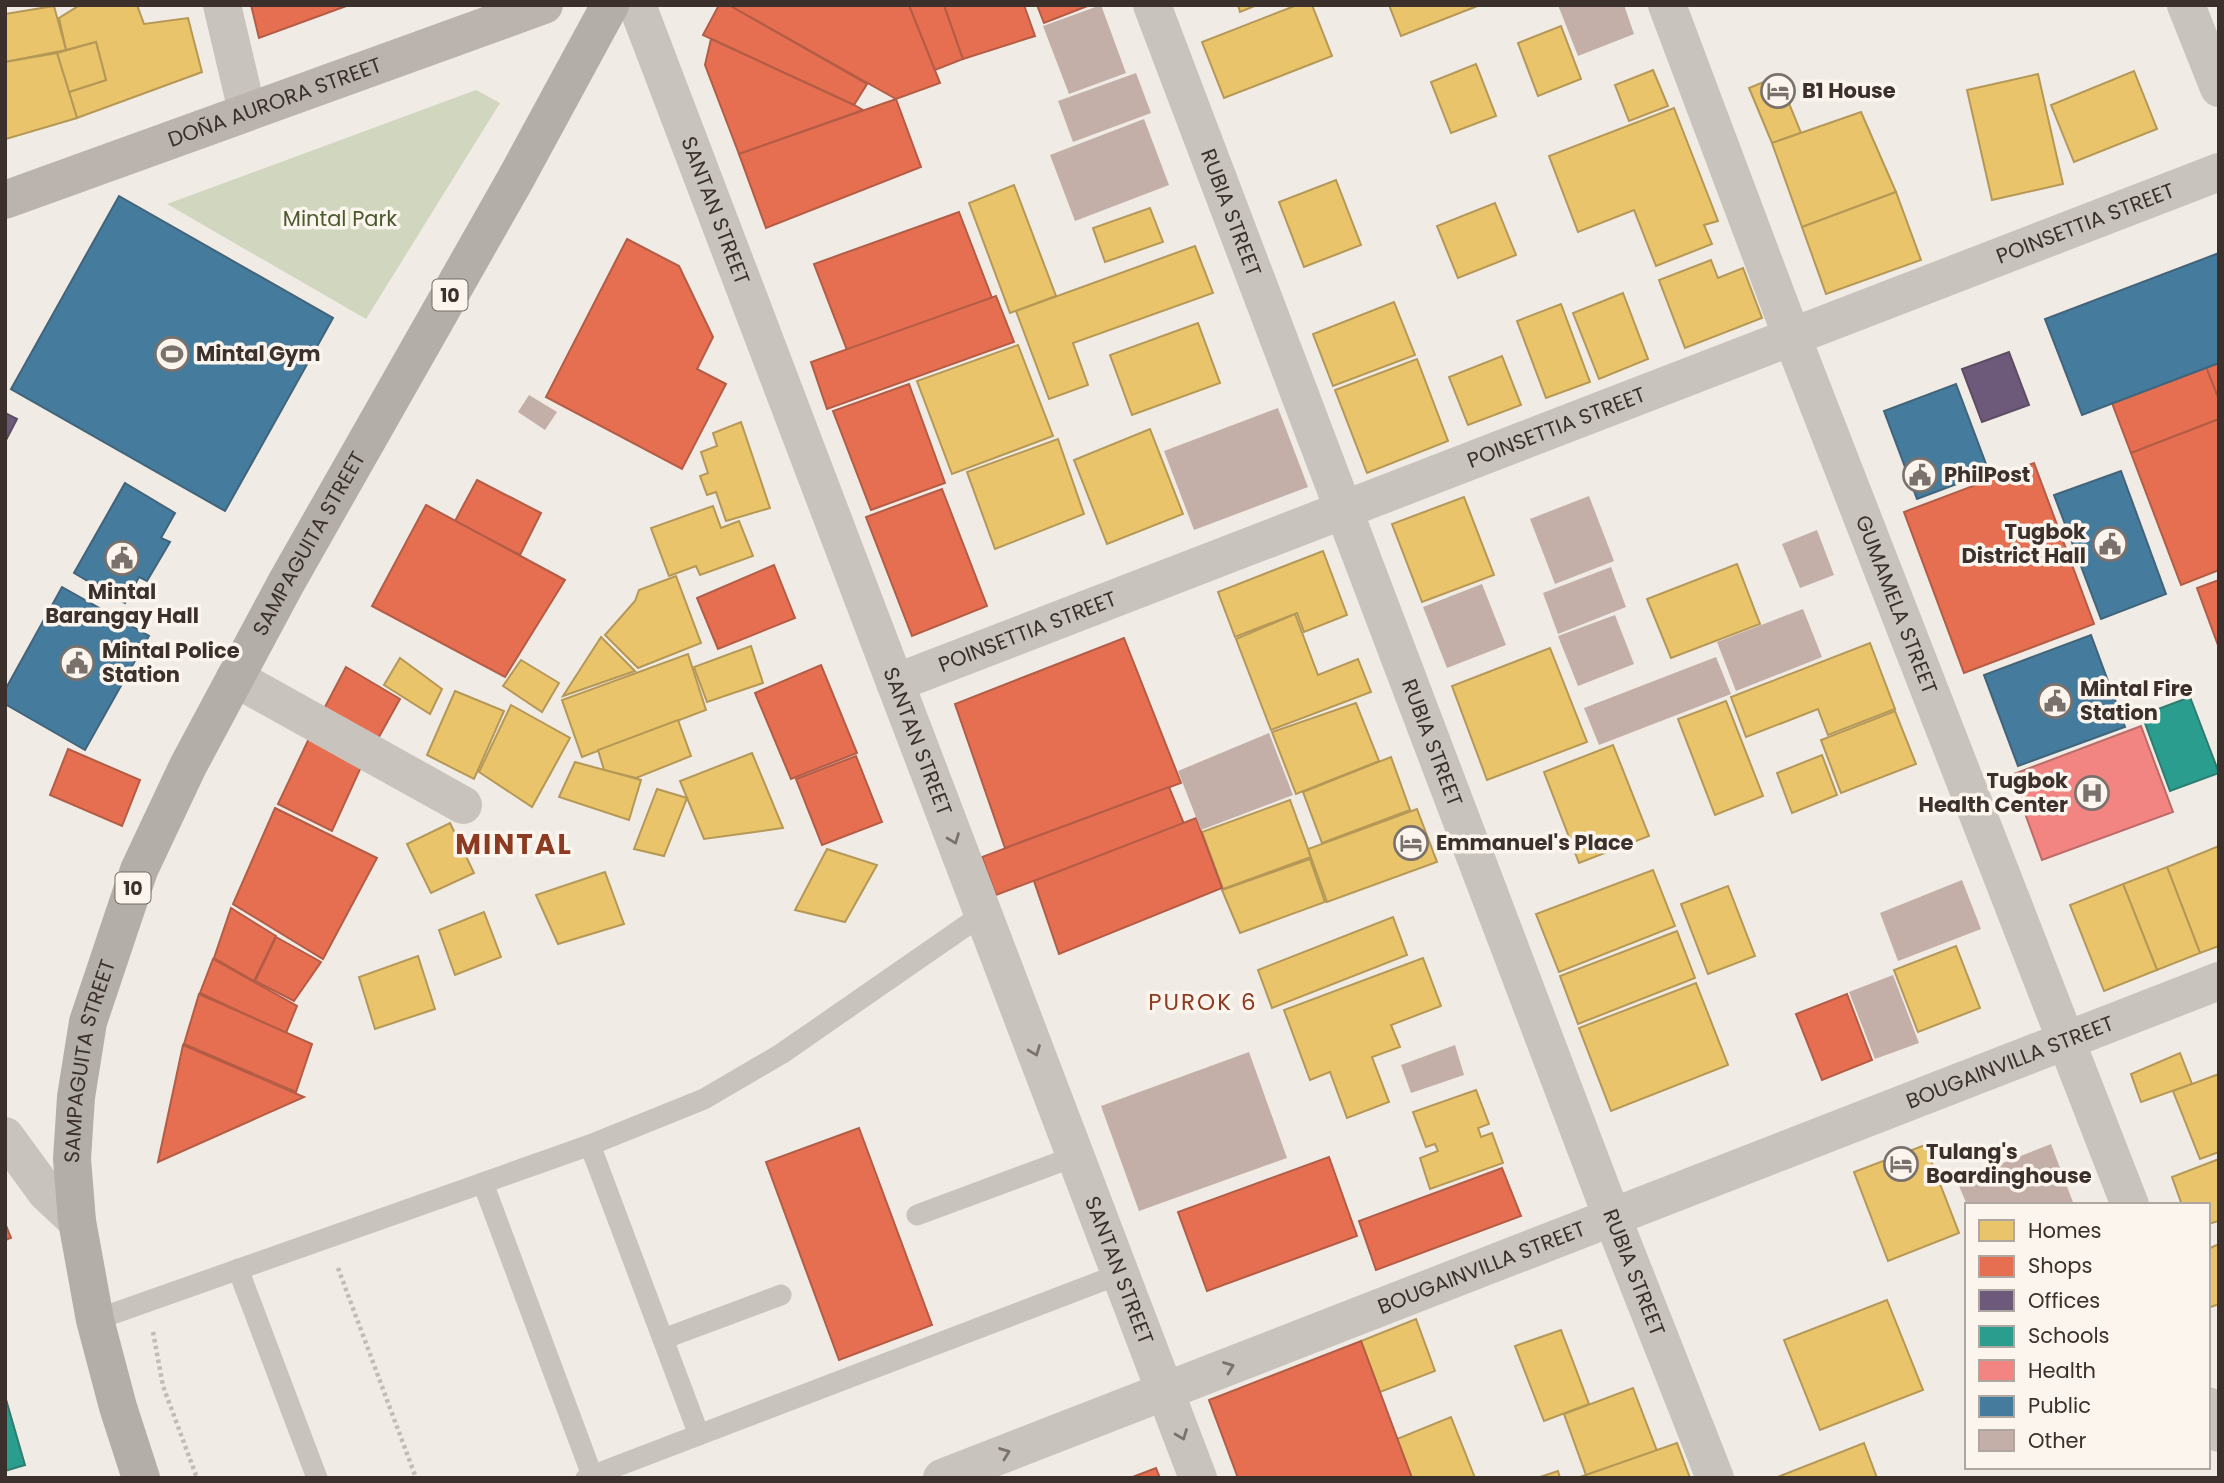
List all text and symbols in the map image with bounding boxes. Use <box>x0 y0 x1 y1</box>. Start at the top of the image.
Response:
street label: DOÑA AURORA STREET <box>164 50 386 154</box>
hotel icon: B1 House <box>1759 72 1797 110</box>
place label: B1 House <box>1802 76 1896 105</box>
street label: SANTAN STREET <box>674 132 757 289</box>
street label: RUBIA STREET <box>1194 144 1269 280</box>
street label: POINSETTIA STREET <box>1992 176 2179 271</box>
park label: Mintal Park <box>283 204 397 233</box>
road number: 10 <box>433 280 468 310</box>
sports icon: Mintal Gym <box>153 335 191 373</box>
place label: Mintal Gym <box>196 339 321 368</box>
street label: POINSETTIA STREET <box>1463 380 1650 475</box>
street label: SAMPAGUITA STREET <box>245 446 372 641</box>
public building icon: PhilPost <box>1901 456 1939 494</box>
place label: PhilPost <box>1944 460 2030 489</box>
street label: GUMAMELA STREET <box>1849 511 1945 698</box>
place label: Tugbok District Hall <box>1961 517 2086 570</box>
public building icon: Tugbok District Hall <box>2091 525 2129 563</box>
public building icon: Mintal Barangay Hall <box>103 539 141 577</box>
place label: Mintal Barangay Hall <box>45 577 199 630</box>
street label: POINSETTIA STREET <box>934 584 1121 679</box>
place label: Mintal Police Station <box>102 636 240 689</box>
public building icon: Mintal Police Station <box>58 644 96 682</box>
street label: SANTAN STREET <box>877 663 959 820</box>
place label: Mintal Fire Station <box>2080 674 2193 727</box>
street label: RUBIA STREET <box>1395 675 1470 810</box>
public building icon: Mintal Fire Station <box>2036 682 2074 720</box>
place label: Tugbok Health Center <box>1919 766 2068 819</box>
hospital icon: Tugbok Health Center <box>2073 774 2111 812</box>
hotel icon: Emmanuel's Place <box>1392 824 1430 862</box>
district label: MINTAL <box>455 825 573 864</box>
place label: Emmanuel's Place <box>1436 828 1634 857</box>
one-way arrow <box>946 832 960 844</box>
road number: 10 <box>116 873 150 904</box>
street label: SAMPAGUITA STREET <box>57 956 122 1164</box>
district label: PUROK 6 <box>1148 986 1258 1018</box>
street label: BOUGAINVILLA STREET <box>1902 1008 2118 1115</box>
one-way arrow <box>1027 1045 1041 1057</box>
place label: Tulang's Boardinghouse <box>1926 1137 2092 1190</box>
hotel icon: Tulang's Boardinghouse <box>1882 1145 1920 1183</box>
street label: SANTAN STREET <box>1078 1192 1161 1348</box>
legend <box>1965 1203 2210 1469</box>
street label: RUBIA STREET <box>1596 1205 1672 1340</box>
street label: BOUGAINVILLA STREET <box>1373 1214 1590 1321</box>
text: Homes <box>2028 1216 2102 1245</box>
text: Shops <box>2028 1251 2092 1280</box>
text: Offices <box>2028 1286 2100 1315</box>
text: Schools <box>2028 1321 2110 1350</box>
text: Health <box>2028 1356 2096 1385</box>
one-way arrow <box>1222 1361 1234 1375</box>
text: Public <box>2028 1391 2091 1420</box>
text: Other <box>2028 1426 2087 1455</box>
one-way arrow <box>1173 1428 1187 1440</box>
one-way arrow <box>999 1448 1011 1462</box>

